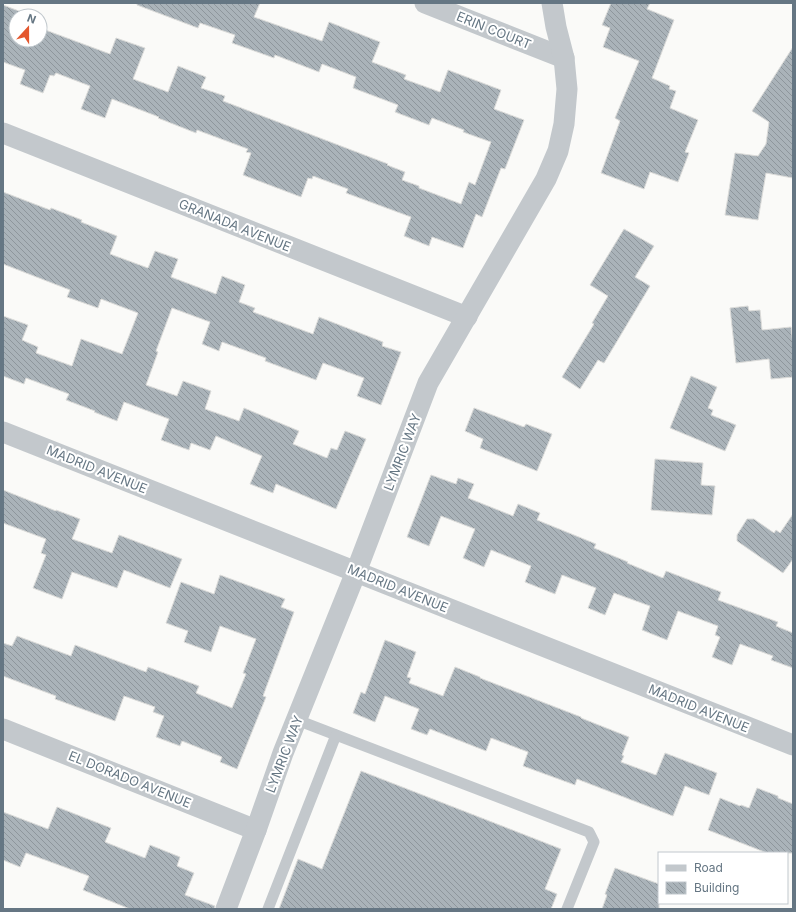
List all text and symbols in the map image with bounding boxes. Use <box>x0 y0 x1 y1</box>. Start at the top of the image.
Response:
north arrow <box>8 8 48 48</box>
street label: ERIN COURT <box>454 8 534 52</box>
text: N <box>25 11 38 27</box>
street label: GRANADA AVENUE <box>177 195 293 255</box>
street label: LYMRIC WAY <box>380 411 424 493</box>
street label: MADRID AVENUE <box>44 442 150 496</box>
street label: MADRID AVENUE <box>345 561 451 615</box>
street label: MADRID AVENUE <box>646 681 752 735</box>
street label: LYMRIC WAY <box>262 713 306 795</box>
street label: EL DORADO AVENUE <box>66 747 194 811</box>
legend <box>658 852 788 904</box>
text: Road <box>694 860 723 875</box>
text: Building <box>694 880 739 895</box>

